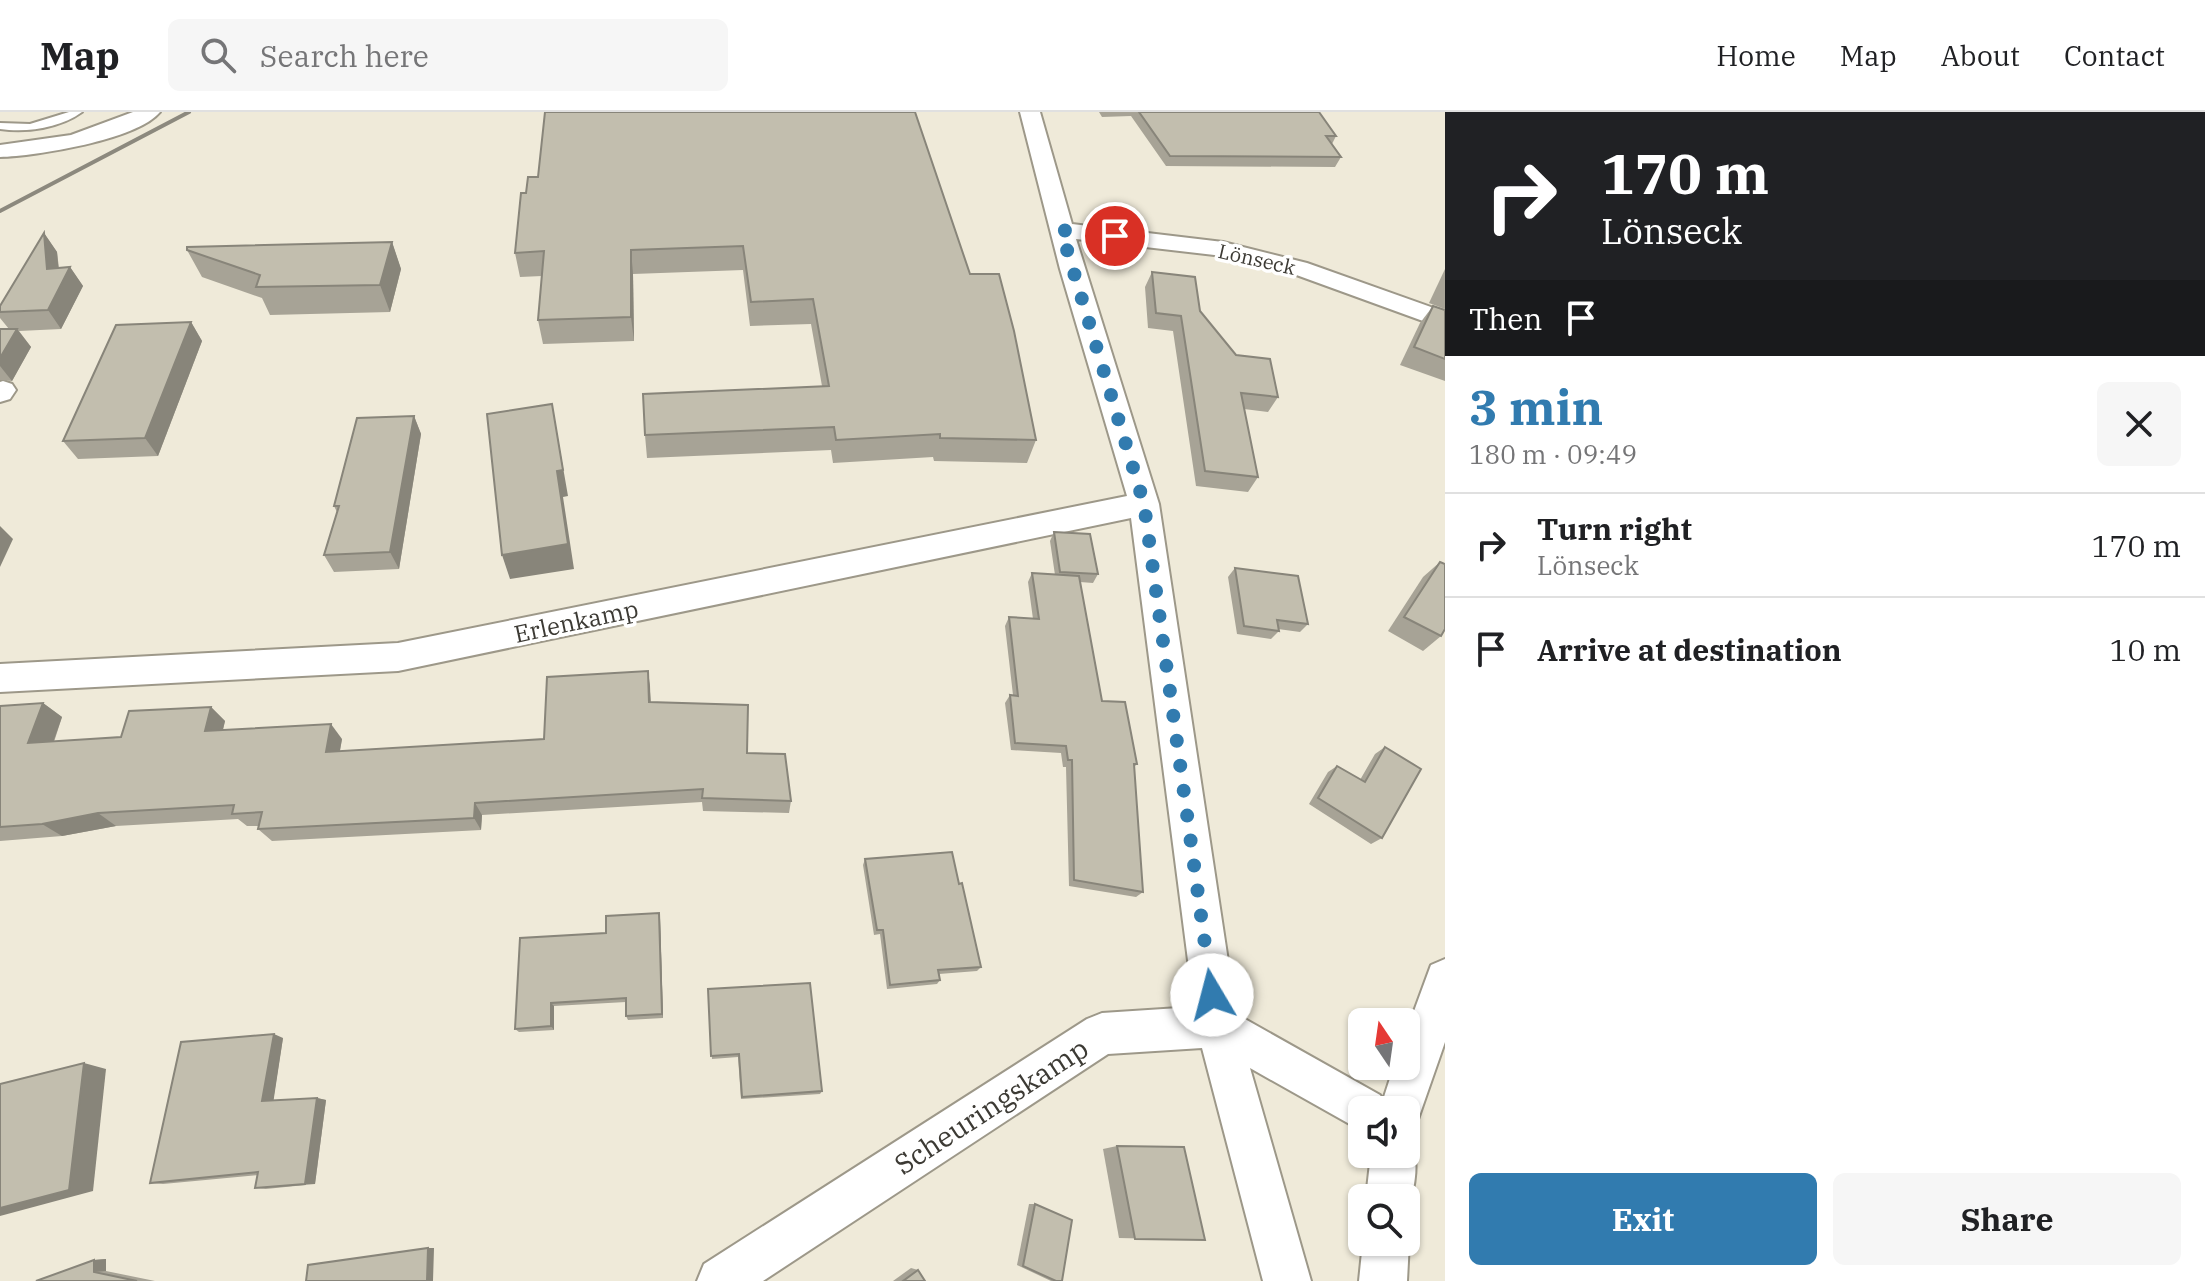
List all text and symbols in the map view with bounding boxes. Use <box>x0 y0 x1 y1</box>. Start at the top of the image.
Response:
search box <box>168 19 728 91</box>
text: Map <box>40 31 120 80</box>
icon: search <box>196 33 240 77</box>
text: Search here <box>260 36 429 75</box>
text: Home <box>1716 37 1796 74</box>
text: Map <box>1840 37 1897 74</box>
text: About <box>1941 37 2020 74</box>
text: Contact <box>2064 37 2165 74</box>
text: 170 m <box>1601 137 1769 209</box>
icon: right <box>1469 144 1573 248</box>
pin <box>1081 202 1149 270</box>
text: Lönseck <box>1601 207 1742 254</box>
icon: arrive <box>1093 214 1137 258</box>
street label: Lönseck <box>1216 237 1299 281</box>
icon: arrive <box>1559 296 1603 340</box>
text: Then <box>1469 299 1543 338</box>
text: 3 min <box>1469 376 1603 438</box>
button: close <box>2097 382 2181 466</box>
text: 180 m · 09:49 <box>1469 437 1637 471</box>
text: Turn right <box>1537 509 1692 548</box>
icon: right <box>1469 523 1513 567</box>
text: 170 m <box>2091 526 2181 565</box>
text: Lönseck <box>1537 548 1639 582</box>
street label: Erlenkamp <box>511 592 641 650</box>
icon: arrive <box>1469 627 1513 671</box>
text: Arrive at destination <box>1537 630 1842 669</box>
text: 10 m <box>2109 630 2181 669</box>
position arrow <box>1170 953 1254 1037</box>
north arrow <box>1348 1008 1420 1080</box>
map controls <box>1348 1008 1420 1256</box>
street label: Scheuringskamp <box>887 1029 1095 1183</box>
button: sound <box>1348 1096 1420 1168</box>
button: Exit <box>1469 1173 1817 1265</box>
button: Share <box>1833 1173 2181 1265</box>
button: search <box>1348 1184 1420 1256</box>

